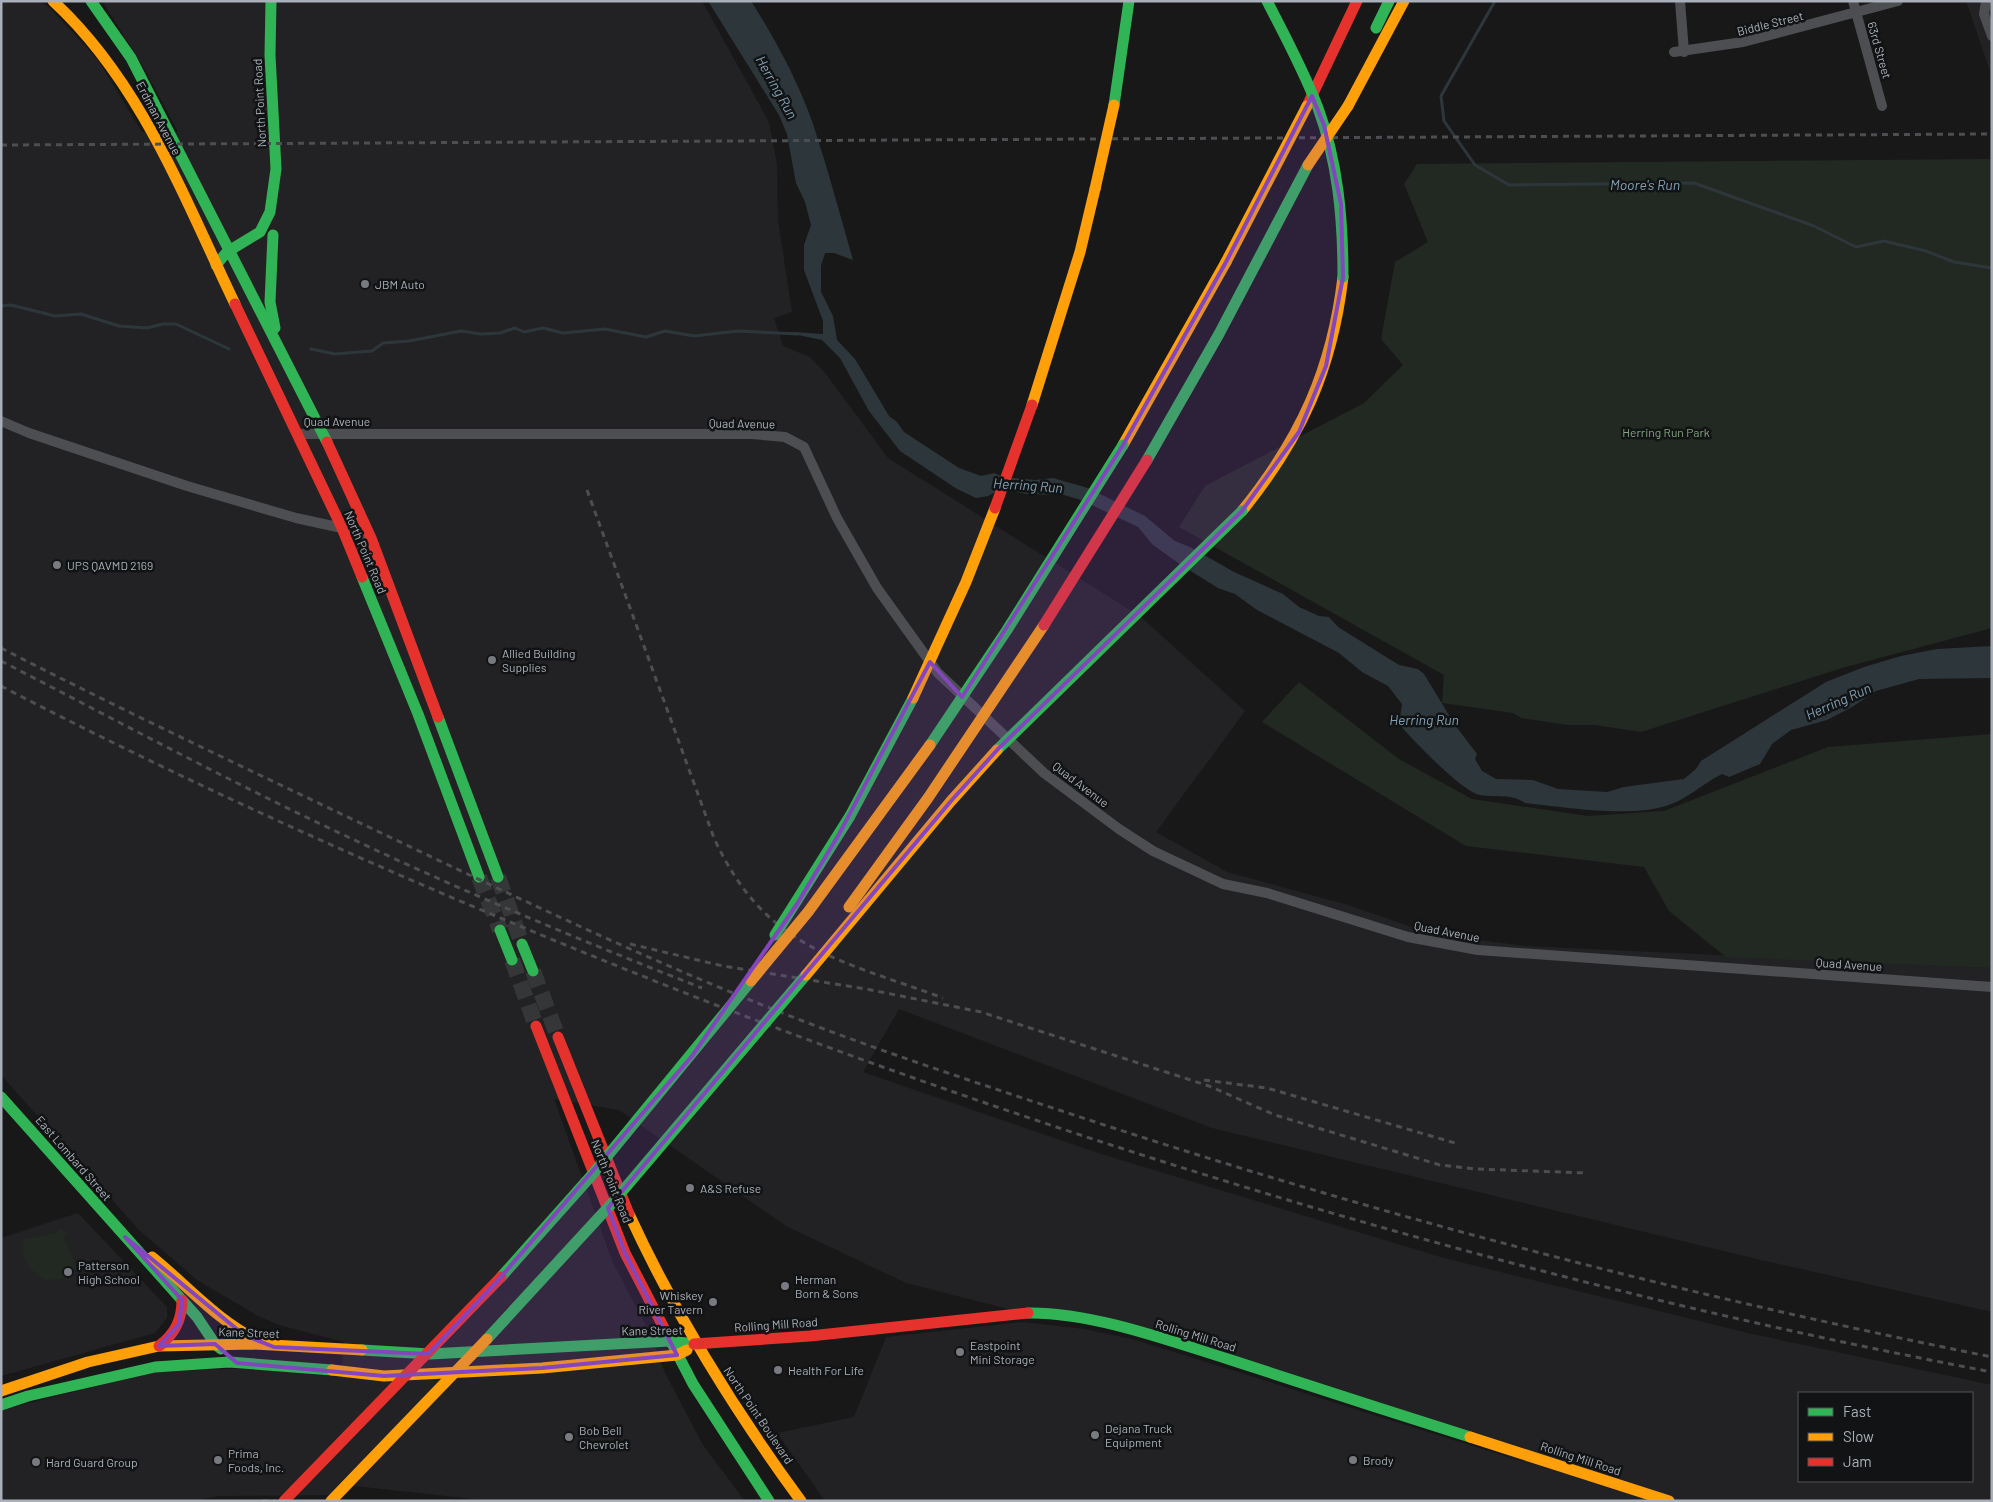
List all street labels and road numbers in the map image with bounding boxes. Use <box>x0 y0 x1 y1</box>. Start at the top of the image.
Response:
street label: Biddle Street <box>1735 8 1805 38</box>
street label: 63rd Street <box>1865 20 1895 80</box>
street label: North Point Road <box>250 58 268 148</box>
street label: Erdman Avenue <box>134 79 184 157</box>
street label: Quad Avenue <box>304 414 370 428</box>
street label: Quad Avenue <box>709 415 775 431</box>
street label: North Point Road <box>342 508 390 596</box>
street label: Quad Avenue <box>1050 758 1112 810</box>
street label: Quad Avenue <box>1413 918 1481 944</box>
street label: Quad Avenue <box>1815 955 1883 973</box>
street label: East Lombard Street <box>33 1113 115 1203</box>
street label: North Point Road <box>589 1137 635 1225</box>
street label: Rolling Mill Road <box>734 1314 818 1334</box>
street label: Rolling Mill Road <box>1154 1316 1238 1354</box>
street label: Kane Street <box>621 1322 683 1338</box>
street label: Kane Street <box>218 1324 280 1340</box>
street label: North Point Boulevard <box>721 1364 797 1466</box>
street label: Rolling Mill Road <box>1539 1438 1623 1478</box>

